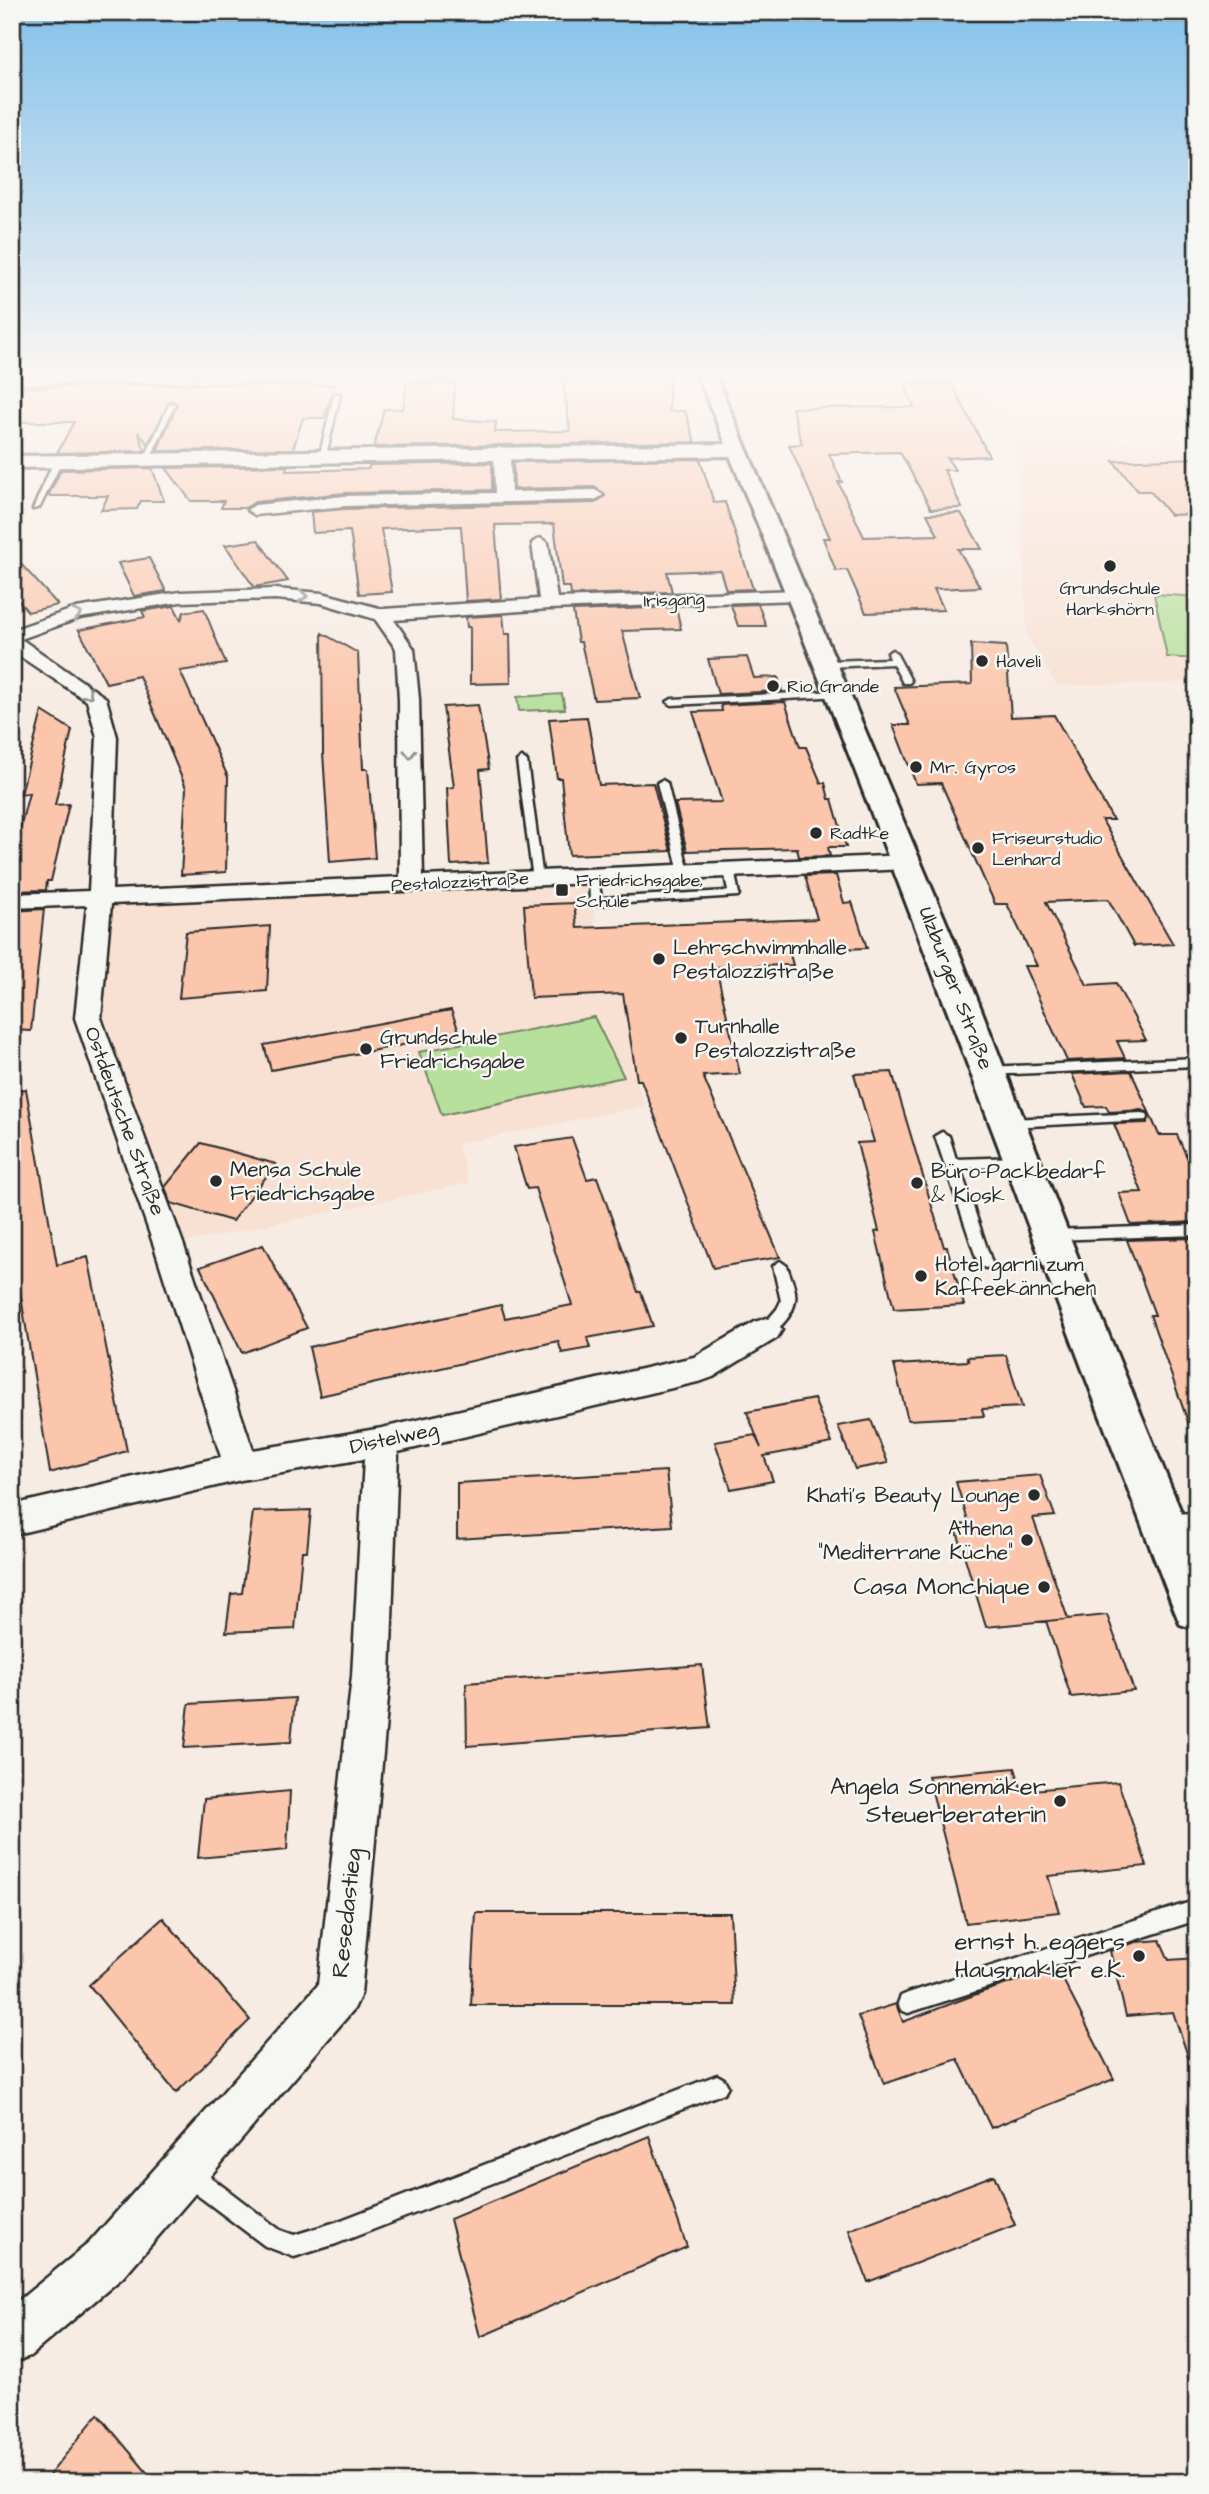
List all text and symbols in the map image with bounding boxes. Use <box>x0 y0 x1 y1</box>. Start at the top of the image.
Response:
marker: Grundschule Harkshörn <box>1102 558 1118 574</box>
place label: Grundschule Harkshörn <box>1060 576 1161 622</box>
street label: Irisgang <box>643 586 705 615</box>
one-way arrow <box>297 588 308 603</box>
one-way arrow <box>71 608 83 622</box>
place label: Haveli <box>996 649 1041 674</box>
marker: Haveli <box>974 653 990 669</box>
place label: Rio Grande <box>787 674 880 699</box>
marker: Rio Grande <box>765 678 781 694</box>
one-way arrow <box>80 686 93 699</box>
one-way arrow <box>402 749 418 759</box>
place label: Mr. Gyros <box>930 755 1016 781</box>
marker: Mr. Gyros <box>908 759 924 775</box>
place label: Radtke <box>830 821 890 846</box>
marker: Radtke <box>808 825 824 841</box>
place label: Friseurstudio Lenhard <box>992 826 1103 872</box>
marker: Friseurstudio Lenhard <box>970 840 986 856</box>
street label: Pestalozzistraße <box>390 866 530 898</box>
place label: Friedrichsgabe, Schule <box>576 868 704 914</box>
marker: Friedrichsgabe, Schule <box>554 882 570 898</box>
street label: Ulzburger Straße <box>910 902 1000 1074</box>
place label: Lehrschwimmhalle Pestalozzistraße <box>673 933 847 986</box>
marker: Lehrschwimmhalle Pestalozzistraße <box>651 951 667 967</box>
place label: Turnhalle Pestalozzistraße <box>695 1012 856 1065</box>
street label: Ostdeutsche Straße <box>77 1023 173 1219</box>
place label: Grundschule Friedrichsgabe <box>380 1023 525 1078</box>
marker: Turnhalle Pestalozzistraße <box>673 1030 689 1046</box>
marker: Grundschule Friedrichsgabe <box>358 1041 374 1057</box>
place label: Mensa Schule Friedrichsgabe <box>230 1155 375 1210</box>
place label: Büro-Packbedarf & Kiosk <box>931 1157 1106 1210</box>
marker: Mensa Schule Friedrichsgabe <box>208 1173 224 1189</box>
marker: Büro-Packbedarf & Kiosk <box>909 1175 925 1191</box>
place label: Hotel garni zum Kaffeekännchen <box>935 1250 1096 1303</box>
marker: Hotel garni zum Kaffeekännchen <box>913 1268 929 1284</box>
street label: Distelweg <box>347 1414 441 1463</box>
place label: Khati's Beauty Lounge <box>806 1481 1020 1512</box>
marker: Khati's Beauty Lounge <box>1026 1487 1042 1503</box>
place label: Athena "Mediterrane Küche" <box>818 1514 1013 1567</box>
marker: Athena "Mediterrane Küche" <box>1019 1532 1035 1548</box>
place label: Casa Monchique <box>853 1570 1030 1604</box>
marker: Casa Monchique <box>1036 1579 1052 1595</box>
place label: Angela Sonnemäker Steuerberaterin <box>830 1770 1046 1832</box>
marker: Angela Sonnemäker Steuerberaterin <box>1052 1793 1068 1809</box>
street label: Resedastieg <box>323 1846 372 1980</box>
place label: ernst h. eggers Hausmakler e.K. <box>955 1925 1125 1987</box>
marker: ernst h. eggers Hausmakler e.K. <box>1131 1948 1147 1964</box>

